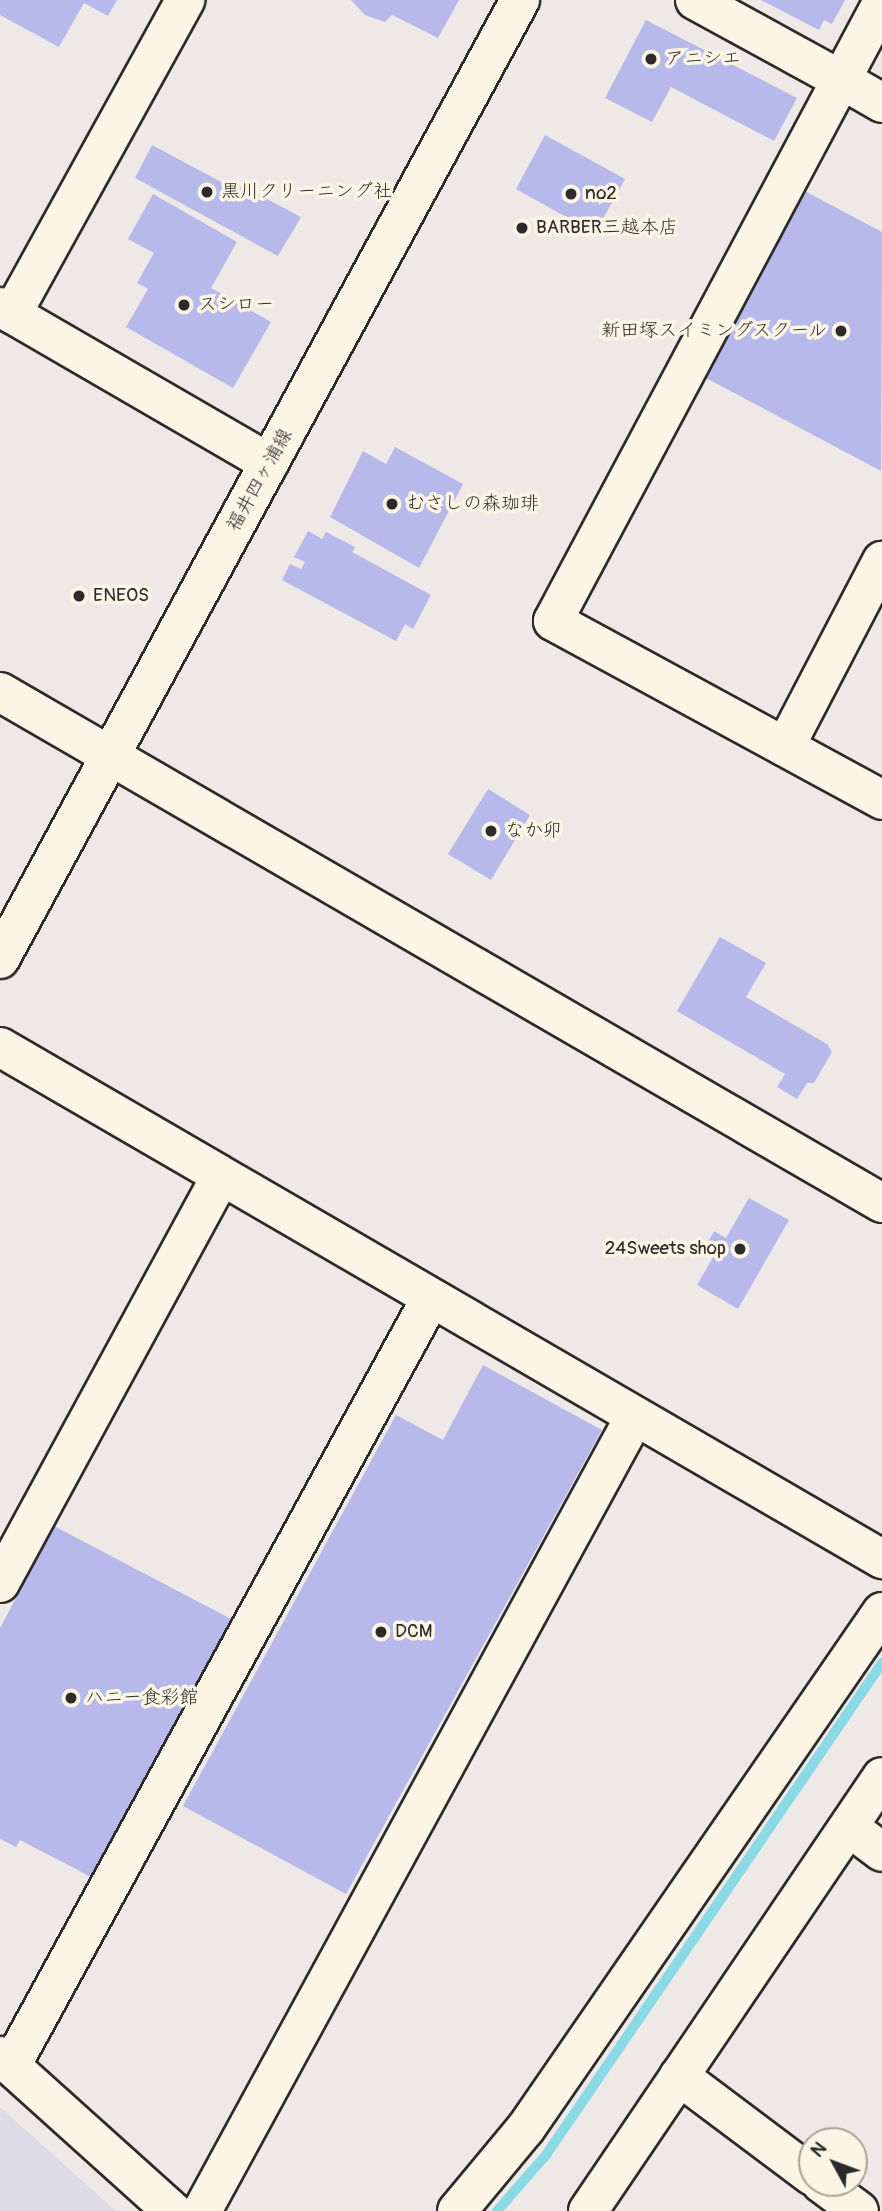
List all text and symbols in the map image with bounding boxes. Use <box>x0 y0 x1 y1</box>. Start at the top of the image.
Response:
place label: アニシエ <box>665 48 741 70</box>
marker: アニシエ <box>643 51 659 67</box>
place label: 黒川クリーニング社 <box>221 181 392 203</box>
place label: no2 <box>585 183 617 205</box>
marker: 黒川クリーニング社 <box>199 184 215 200</box>
marker: no2 <box>563 186 579 202</box>
place label: BARBER三越本店 <box>536 217 678 239</box>
marker: BARBER三越本店 <box>514 220 530 236</box>
place label: スシロー <box>198 294 274 316</box>
marker: スシロー <box>176 297 192 313</box>
place label: 新田塚スイミングスクール <box>599 320 827 342</box>
marker: 新田塚スイミングスクール <box>833 323 849 339</box>
street label: 福井四ヶ浦線 <box>222 425 298 535</box>
place label: むさしの森珈琲 <box>406 493 539 515</box>
marker: むさしの森珈琲 <box>384 496 400 512</box>
place label: ENEOS <box>93 585 149 607</box>
marker: ENEOS <box>71 588 87 604</box>
place label: なか卯 <box>505 820 562 842</box>
marker: なか卯 <box>483 823 499 839</box>
place label: 24Sweets shop <box>605 1238 726 1260</box>
marker: 24Sweets shop <box>732 1241 748 1257</box>
place label: DCM <box>395 1621 432 1643</box>
marker: DCM <box>373 1624 389 1640</box>
place label: ハニー食彩館 <box>85 1687 199 1709</box>
marker: ハニー食彩館 <box>63 1690 79 1706</box>
north arrow <box>798 2127 868 2197</box>
text: N <box>805 2137 832 2162</box>

